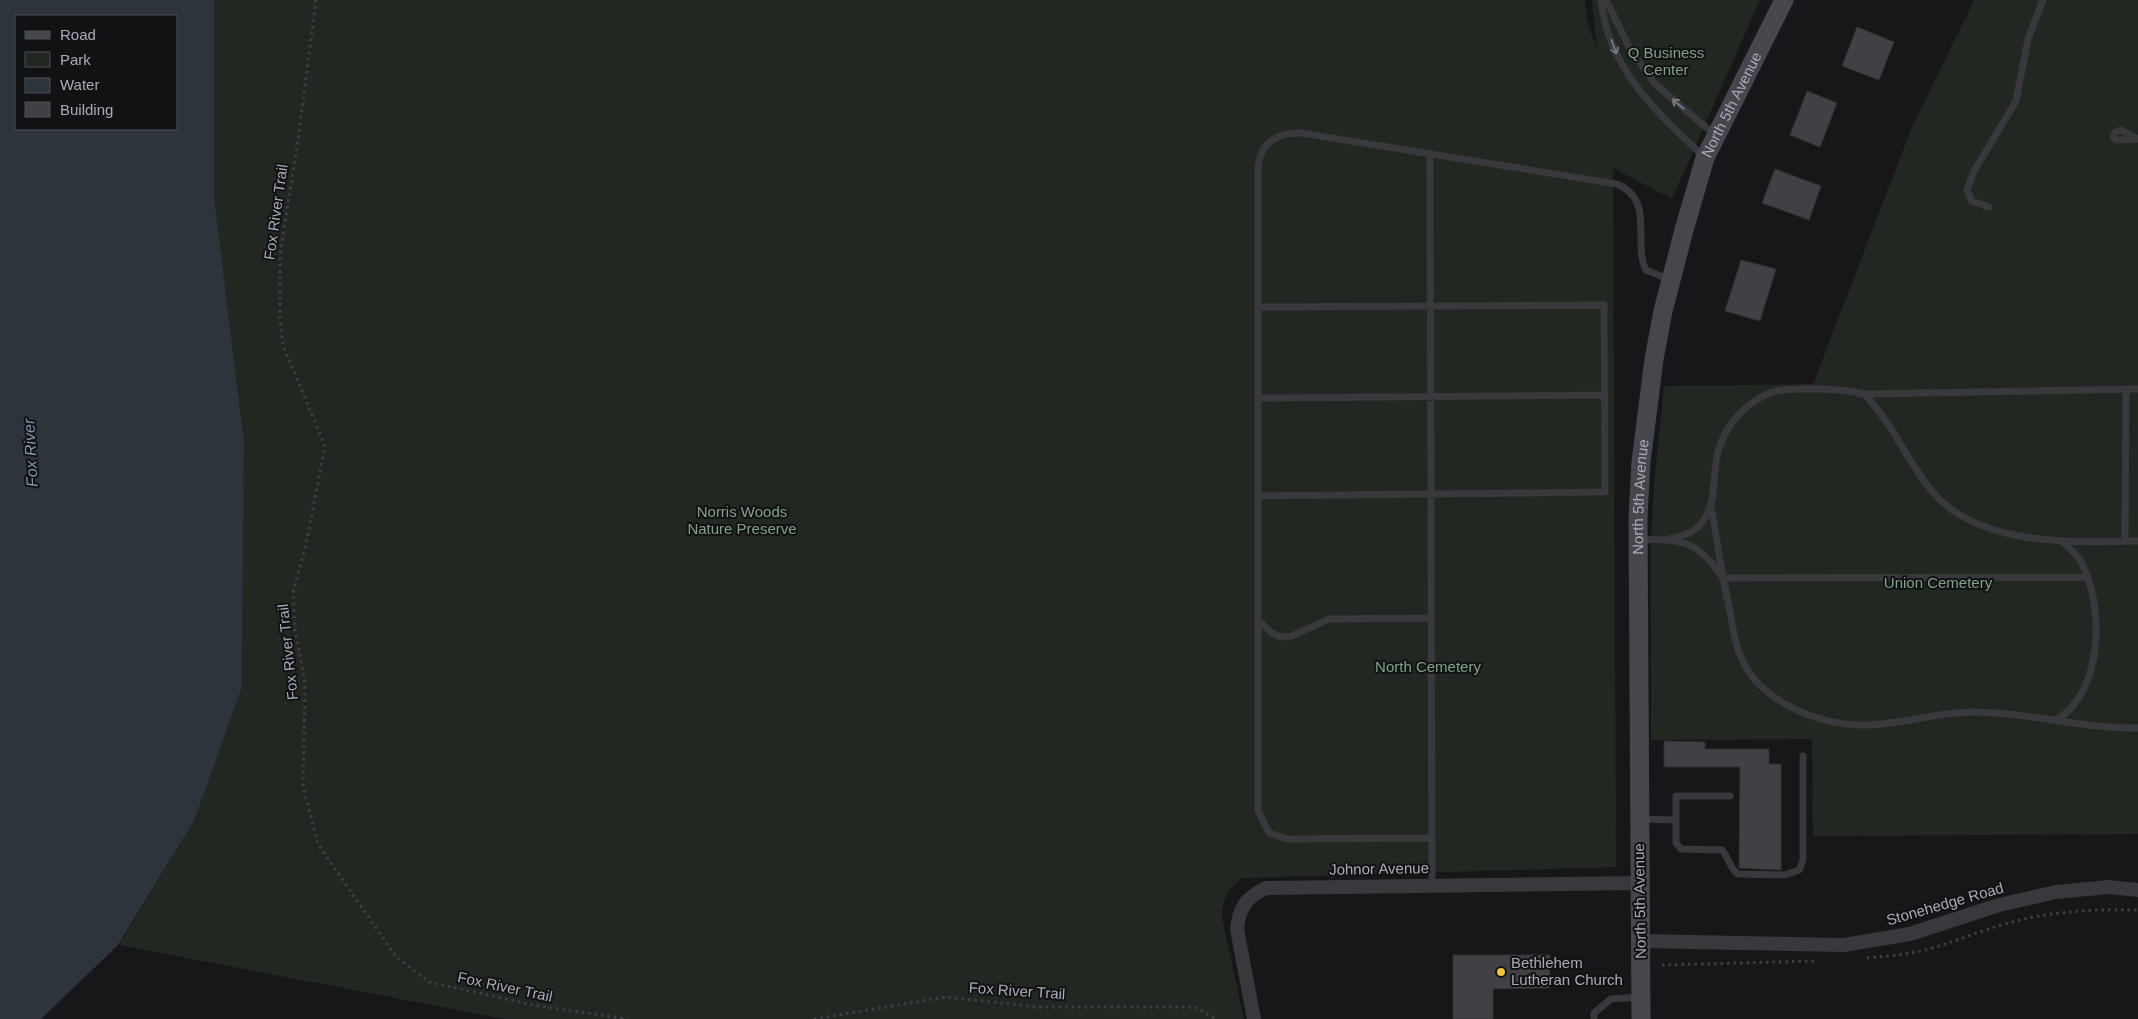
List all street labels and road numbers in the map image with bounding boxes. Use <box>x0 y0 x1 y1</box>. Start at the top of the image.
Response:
street label: North 5th Avenue <box>1698 49 1765 160</box>
street label: Fox River Trail <box>260 163 291 261</box>
street label: North 5th Avenue <box>1629 438 1652 555</box>
street label: Fox River Trail <box>274 603 301 701</box>
street label: North 5th Avenue <box>1630 843 1649 959</box>
street label: Johnor Avenue <box>1329 859 1429 878</box>
street label: Stonehedge Road <box>1884 879 2005 928</box>
street label: Fox River Trail <box>456 968 554 1005</box>
street label: Fox River Trail <box>968 979 1066 1002</box>

